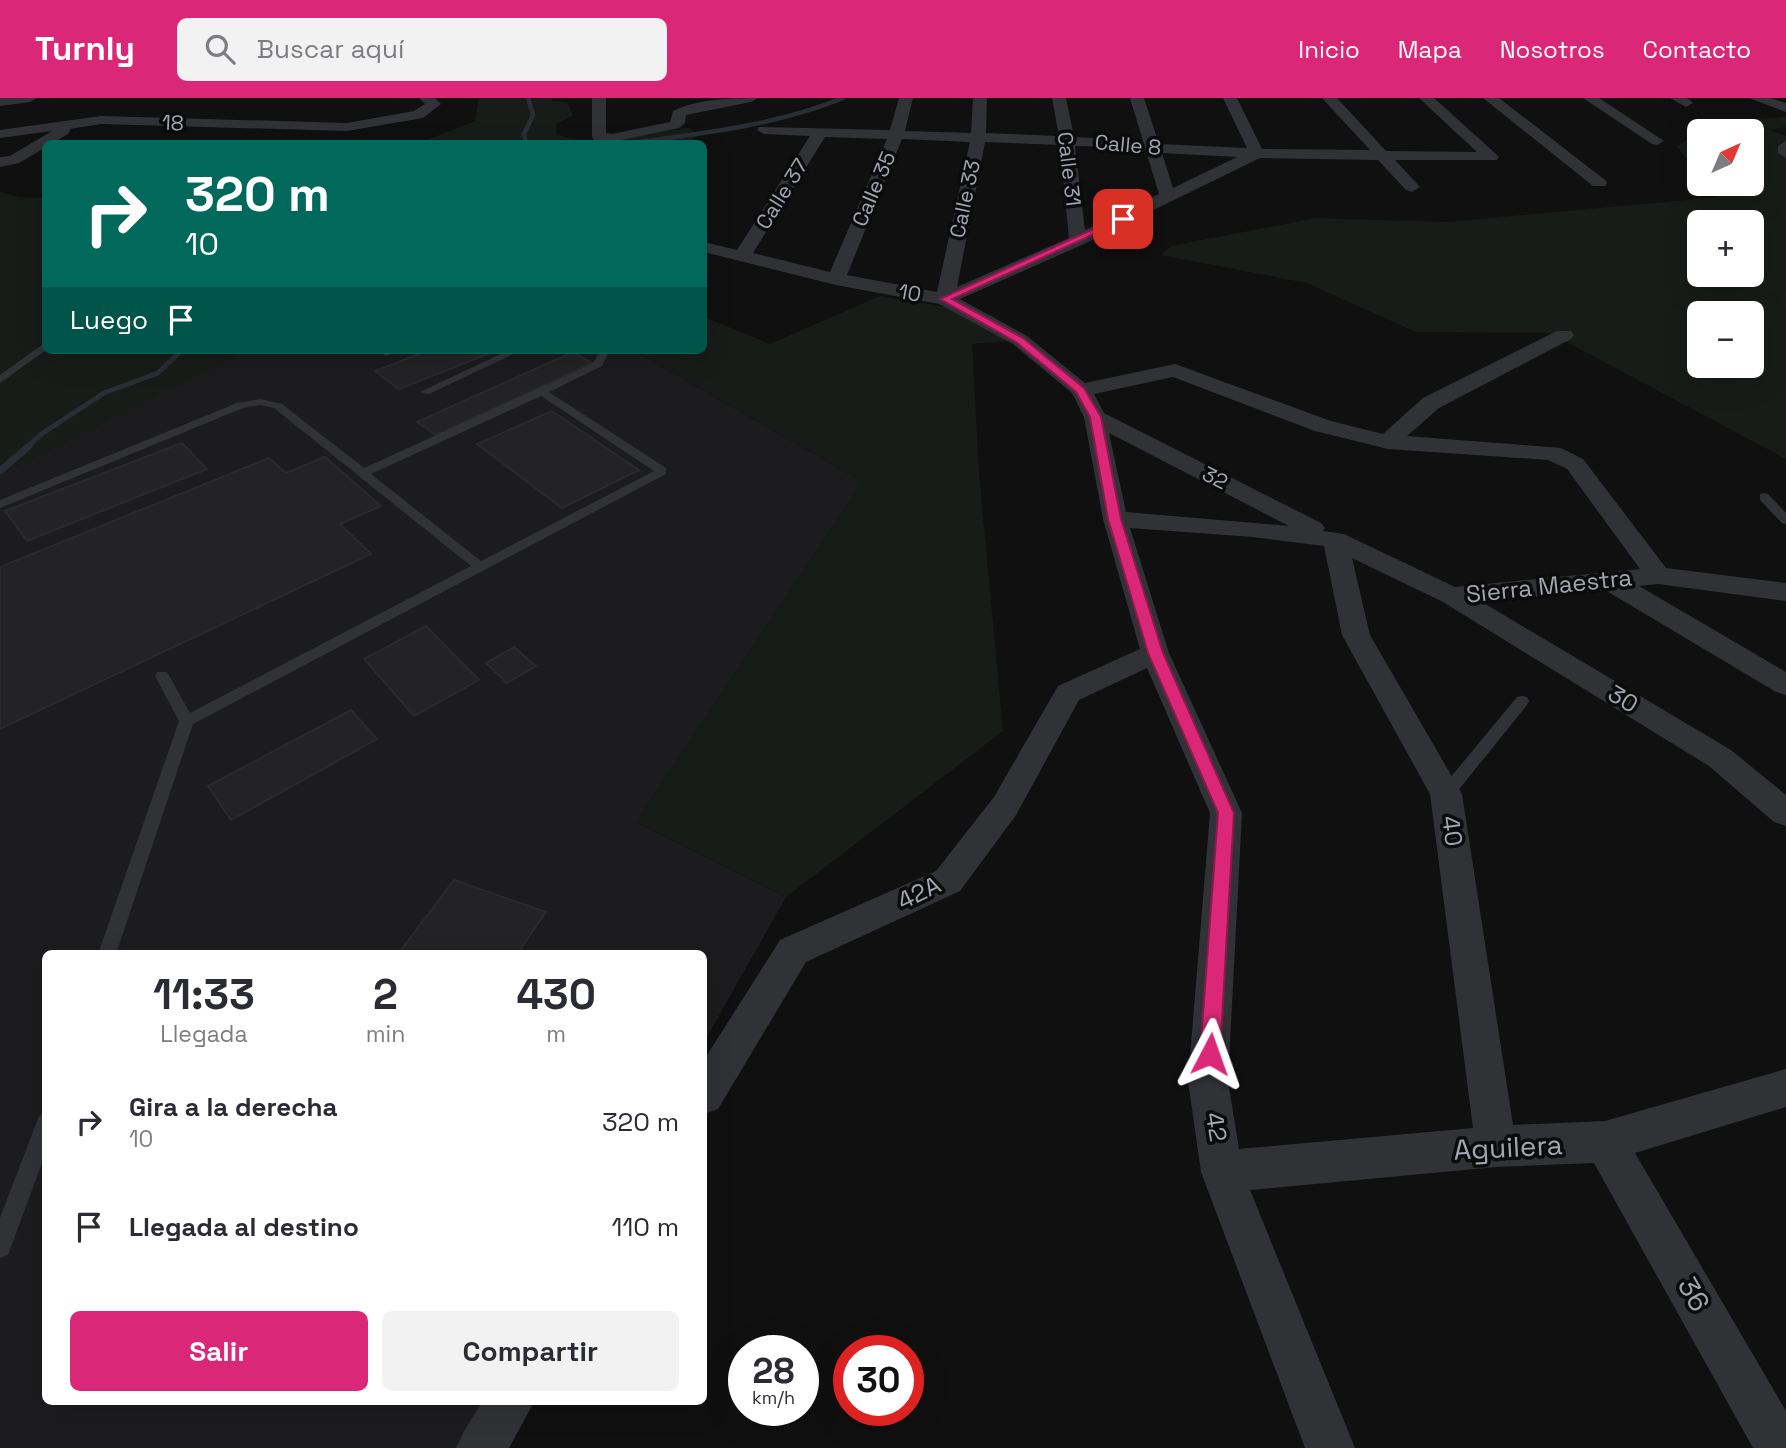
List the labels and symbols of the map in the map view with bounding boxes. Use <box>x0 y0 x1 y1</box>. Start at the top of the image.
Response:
street label: 18 <box>162 109 184 136</box>
north arrow <box>1687 119 1764 196</box>
street label: Calle 8 <box>1094 128 1162 161</box>
street label: Calle 31 <box>1052 130 1087 208</box>
street label: Calle 35 <box>846 147 901 230</box>
street label: Calle 37 <box>749 153 814 234</box>
street label: Calle 33 <box>943 157 986 240</box>
pin <box>1093 189 1153 249</box>
street label: 10 <box>897 277 923 308</box>
street label: 32 <box>1198 460 1233 495</box>
street label: Sierra Maestra <box>1464 561 1634 610</box>
street label: 30 <box>1602 678 1644 720</box>
street label: 40 <box>1435 814 1470 848</box>
street label: 42A <box>892 869 946 916</box>
position arrow <box>1173 1017 1247 1091</box>
street label: 42 <box>1199 1110 1234 1144</box>
street label: Aguilera <box>1453 1126 1563 1168</box>
street label: 36 <box>1670 1270 1718 1318</box>
speed limit sign: 30 <box>833 1335 924 1426</box>

